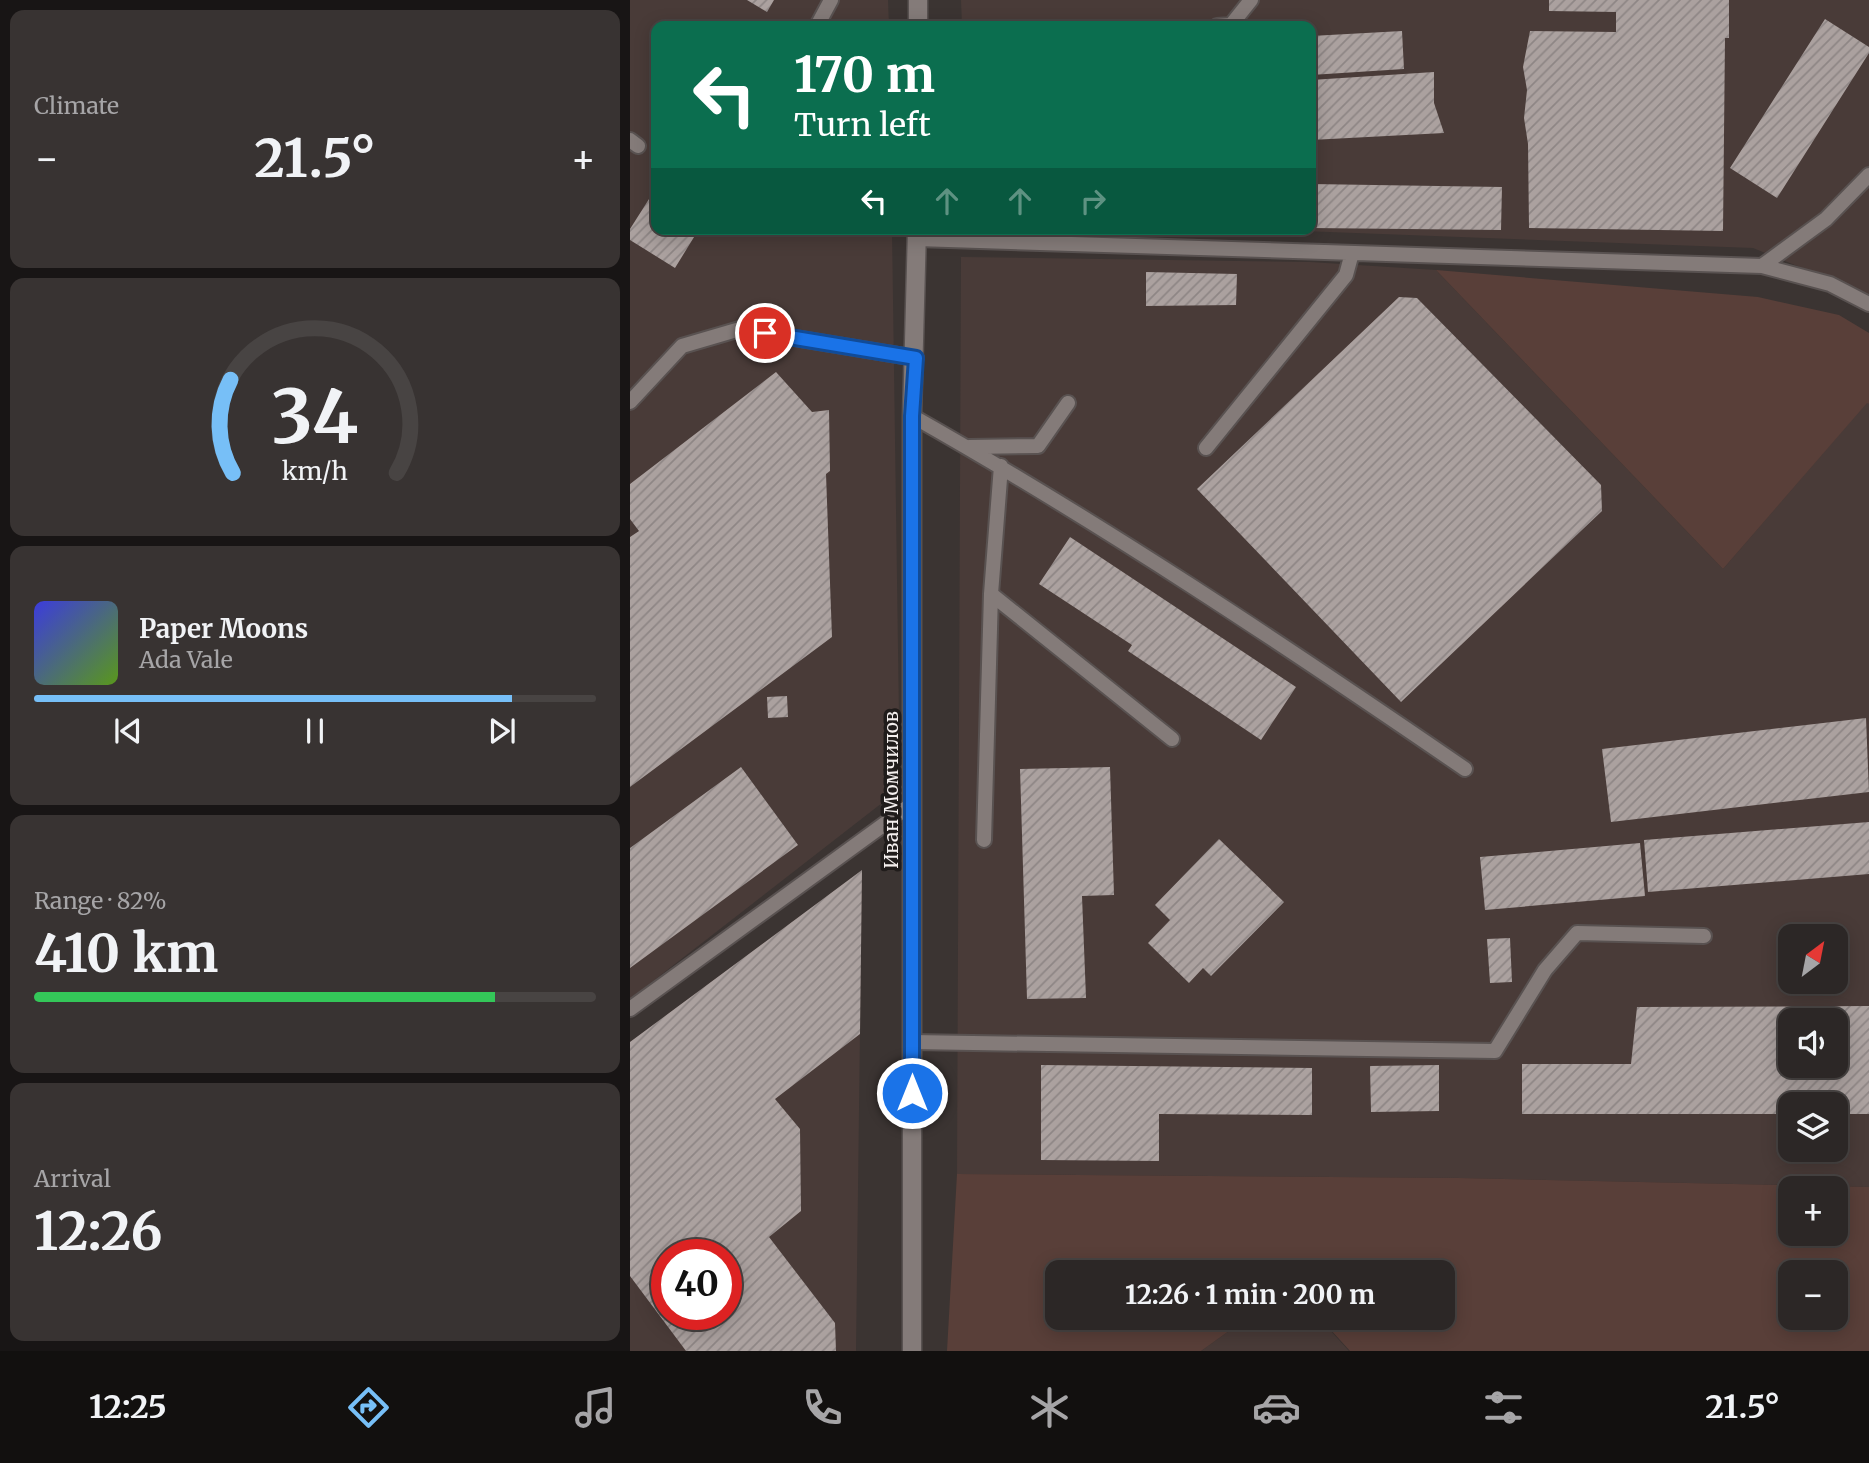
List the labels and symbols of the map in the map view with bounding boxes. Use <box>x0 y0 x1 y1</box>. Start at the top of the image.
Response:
pin <box>735 303 795 363</box>
street label: Иван Момчилов <box>879 711 903 869</box>
north arrow <box>1778 924 1848 994</box>
position arrow <box>875 1056 949 1130</box>
speed limit sign: 40 <box>651 1239 742 1330</box>

